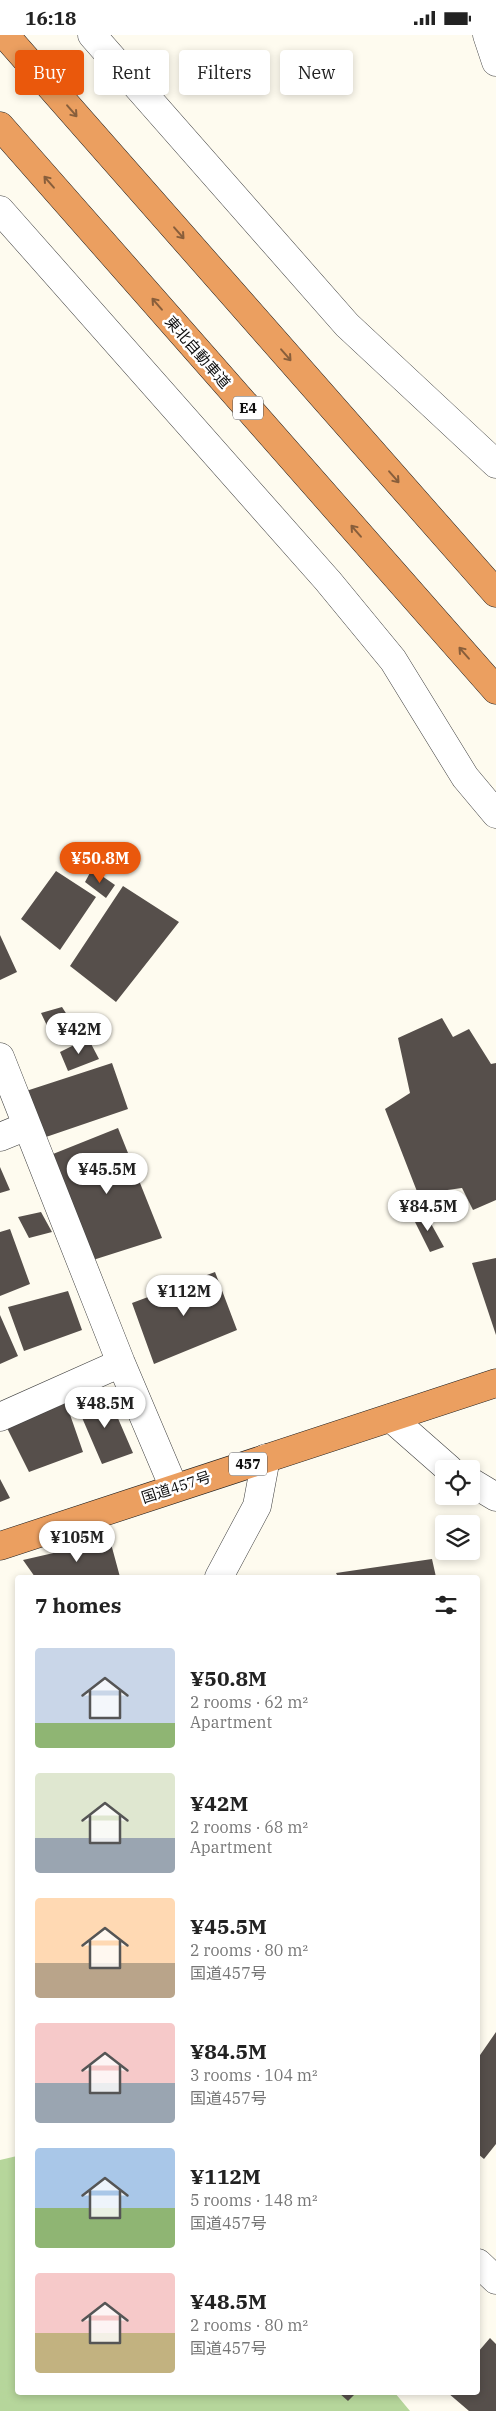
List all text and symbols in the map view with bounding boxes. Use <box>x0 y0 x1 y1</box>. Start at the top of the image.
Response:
text: 16:18 <box>25 6 76 30</box>
chip: Buy <box>15 50 84 95</box>
chip: Rent <box>94 50 169 95</box>
chip: Filters <box>179 50 270 95</box>
chip: New <box>280 50 353 95</box>
one-way arrow <box>66 104 77 117</box>
one-way arrow <box>44 176 55 189</box>
one-way arrow <box>173 226 184 239</box>
one-way arrow <box>151 298 163 311</box>
street label: 東北自動車道 <box>161 312 235 392</box>
one-way arrow <box>281 348 292 361</box>
road number: E4 <box>233 397 263 419</box>
one-way arrow <box>388 470 399 483</box>
one-way arrow <box>351 525 362 538</box>
one-way arrow <box>458 647 470 660</box>
pin: ¥50.8M <box>59 841 141 884</box>
text: ¥50.8M <box>71 848 129 868</box>
pin: ¥42M <box>49 1013 109 1055</box>
text: ¥42M <box>57 1019 101 1039</box>
pin: ¥45.5M <box>66 1153 148 1195</box>
text: ¥45.5M <box>78 1159 136 1179</box>
pin: ¥84.5M <box>387 1189 469 1232</box>
text: ¥84.5M <box>399 1196 457 1216</box>
pin: ¥112M <box>149 1275 219 1317</box>
text: ¥112M <box>157 1281 211 1301</box>
pin: ¥48.5M <box>64 1387 146 1429</box>
text: ¥48.5M <box>76 1393 134 1413</box>
road number: 457 <box>229 1453 267 1475</box>
map controls <box>435 1460 480 1560</box>
button: locate <box>435 1460 480 1505</box>
street label: 国道457号 <box>139 1467 213 1507</box>
button: layers <box>435 1515 480 1560</box>
pin: ¥105M <box>42 1521 112 1563</box>
text: ¥105M <box>50 1527 104 1547</box>
text: 7 homes <box>35 1591 121 1619</box>
icon: filters <box>432 1591 460 1619</box>
text: ¥50.8M <box>190 1664 267 1692</box>
icon: home <box>75 1668 135 1728</box>
text: 2 rooms · 62 m² <box>190 1692 308 1712</box>
text: Apartment <box>190 1712 272 1732</box>
text: ¥42M <box>190 1789 248 1817</box>
icon: home <box>75 1793 135 1853</box>
text: 2 rooms · 68 m² <box>190 1817 308 1837</box>
text: Apartment <box>190 1837 272 1857</box>
text: ¥45.5M <box>190 1912 267 1940</box>
icon: home <box>75 1918 135 1978</box>
text: 2 rooms · 80 m² <box>190 1940 308 1960</box>
text: 国道457号 <box>190 1963 267 1983</box>
text: ¥84.5M <box>190 2037 267 2065</box>
icon: home <box>75 2043 135 2103</box>
text: 3 rooms · 104 m² <box>190 2065 318 2085</box>
text: 国道457号 <box>190 2088 267 2108</box>
text: ¥112M <box>190 2162 261 2190</box>
icon: home <box>75 2168 135 2228</box>
text: 5 rooms · 148 m² <box>190 2190 318 2210</box>
text: 国道457号 <box>190 2213 267 2233</box>
text: ¥48.5M <box>190 2287 267 2315</box>
icon: home <box>75 2293 135 2353</box>
text: 2 rooms · 80 m² <box>190 2315 308 2335</box>
text: 国道457号 <box>190 2338 267 2358</box>

